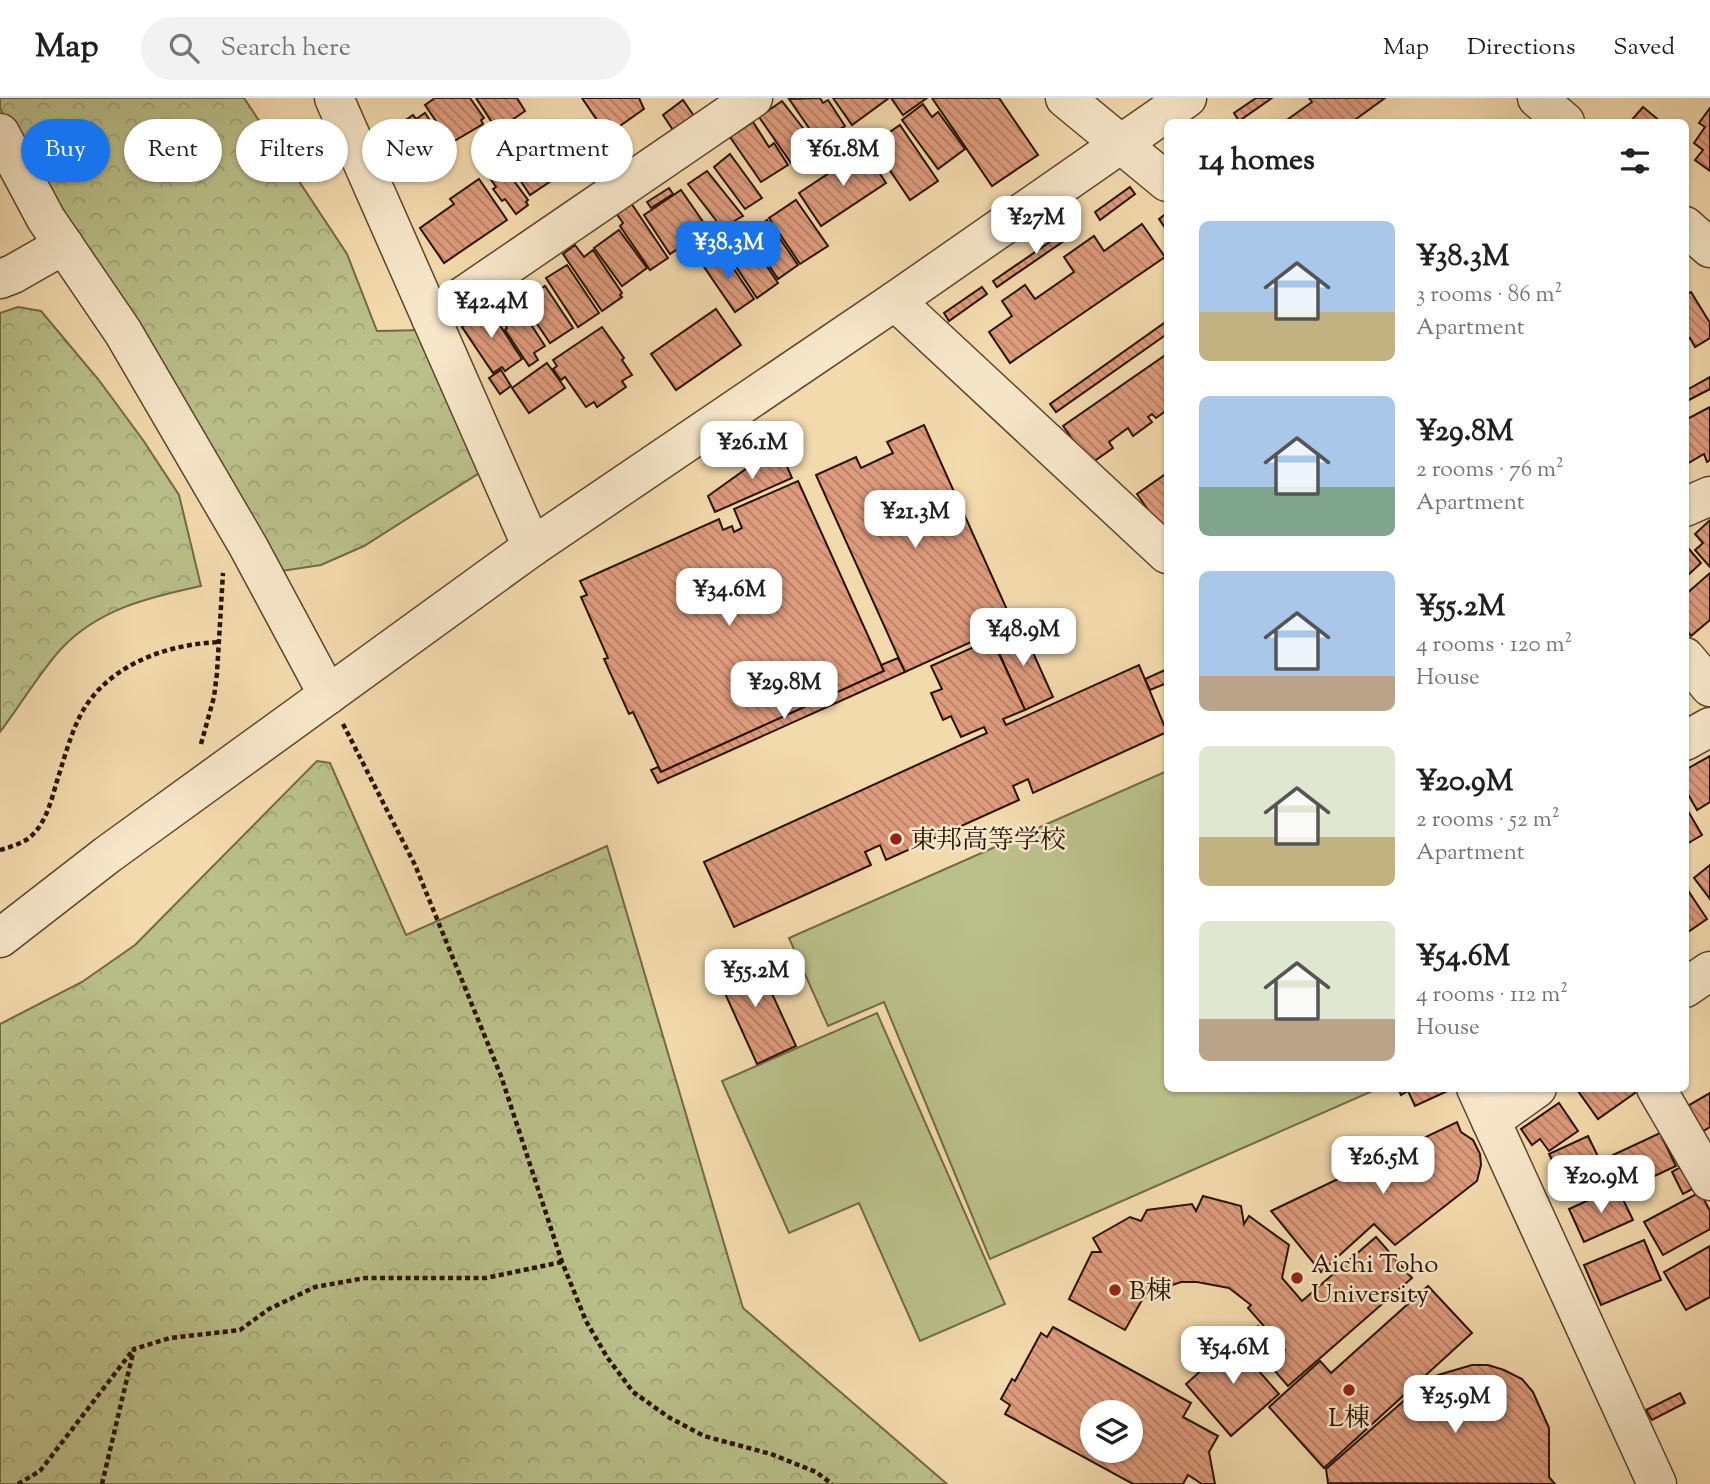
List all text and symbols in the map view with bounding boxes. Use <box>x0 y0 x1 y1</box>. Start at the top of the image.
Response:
search box <box>141 17 631 80</box>
text: Map <box>35 24 99 72</box>
icon: search <box>165 29 203 67</box>
text: Search here <box>221 30 351 67</box>
text: Map <box>1383 31 1429 65</box>
text: Directions <box>1467 31 1575 65</box>
text: Saved <box>1613 31 1675 65</box>
chip: Buy <box>21 119 110 182</box>
chip: Rent <box>124 119 222 182</box>
chip: Filters <box>236 119 348 182</box>
chip: New <box>362 119 457 182</box>
chip: Apartment <box>471 119 633 182</box>
pin: ¥61.8M <box>786 129 900 188</box>
text: ¥61.8M <box>807 134 879 167</box>
text: 14 homes <box>1199 140 1315 183</box>
icon: filters <box>1616 142 1654 180</box>
pin: ¥27M <box>995 197 1077 256</box>
text: ¥27M <box>1007 202 1065 235</box>
pin: ¥38.3M <box>671 222 785 281</box>
text: ¥38.3M <box>692 227 764 260</box>
text: ¥38.3M <box>1416 236 1509 279</box>
icon: home <box>1255 249 1339 333</box>
text: 3 rooms · 86 m² <box>1416 279 1562 312</box>
pin: ¥42.4M <box>434 280 548 340</box>
text: ¥42.4M <box>454 286 528 319</box>
text: Apartment <box>1416 312 1525 345</box>
text: ¥29.8M <box>1416 411 1513 454</box>
pin: ¥26.1M <box>695 422 809 481</box>
icon: home <box>1255 424 1339 508</box>
text: ¥26.1M <box>716 427 788 460</box>
text: 2 rooms · 76 m² <box>1416 454 1564 487</box>
text: Apartment <box>1416 487 1525 520</box>
pin: ¥21.3M <box>858 490 972 550</box>
text: ¥21.3M <box>880 496 950 529</box>
pin: ¥34.6M <box>672 568 786 628</box>
text: ¥34.6M <box>692 574 766 607</box>
text: ¥55.2M <box>1416 586 1505 629</box>
icon: home <box>1255 599 1339 683</box>
pin: ¥48.9M <box>966 608 1080 668</box>
text: ¥48.9M <box>986 614 1060 647</box>
text: 4 rooms · 120 m² <box>1416 629 1572 662</box>
pin: ¥29.8M <box>727 662 841 721</box>
text: House <box>1416 662 1480 695</box>
text: ¥29.8M <box>747 667 821 700</box>
text: ¥20.9M <box>1416 761 1513 804</box>
icon: home <box>1255 774 1339 858</box>
text: 2 rooms · 52 m² <box>1416 804 1559 837</box>
place label: 東邦高等学校 <box>910 823 1066 860</box>
marker: 東邦高等学校 <box>888 831 904 847</box>
text: Apartment <box>1416 837 1525 870</box>
text: ¥54.6M <box>1416 936 1510 979</box>
icon: home <box>1255 949 1339 1033</box>
pin: ¥55.2M <box>698 950 812 1009</box>
text: ¥55.2M <box>721 955 789 988</box>
text: 4 rooms · 112 m² <box>1416 979 1568 1012</box>
text: House <box>1416 1012 1480 1045</box>
pin: ¥26.5M <box>1326 1136 1440 1196</box>
text: ¥26.5M <box>1347 1142 1419 1175</box>
pin: ¥20.9M <box>1544 1156 1658 1215</box>
text: ¥20.9M <box>1564 1161 1638 1194</box>
place label: Aichi Toho University <box>1311 1247 1438 1314</box>
marker: Aichi Toho University <box>1289 1270 1305 1286</box>
place label: B棟 <box>1129 1274 1171 1311</box>
marker: B棟 <box>1107 1282 1123 1298</box>
pin: ¥54.6M <box>1176 1326 1290 1386</box>
text: ¥54.6M <box>1197 1332 1269 1365</box>
pin: ¥25.9M <box>1398 1376 1512 1435</box>
text: ¥25.9M <box>1420 1381 1490 1414</box>
marker: L棟 <box>1341 1382 1357 1398</box>
map controls <box>1080 1400 1143 1463</box>
button: layers <box>1080 1400 1143 1463</box>
place label: L棟 <box>1328 1401 1370 1438</box>

